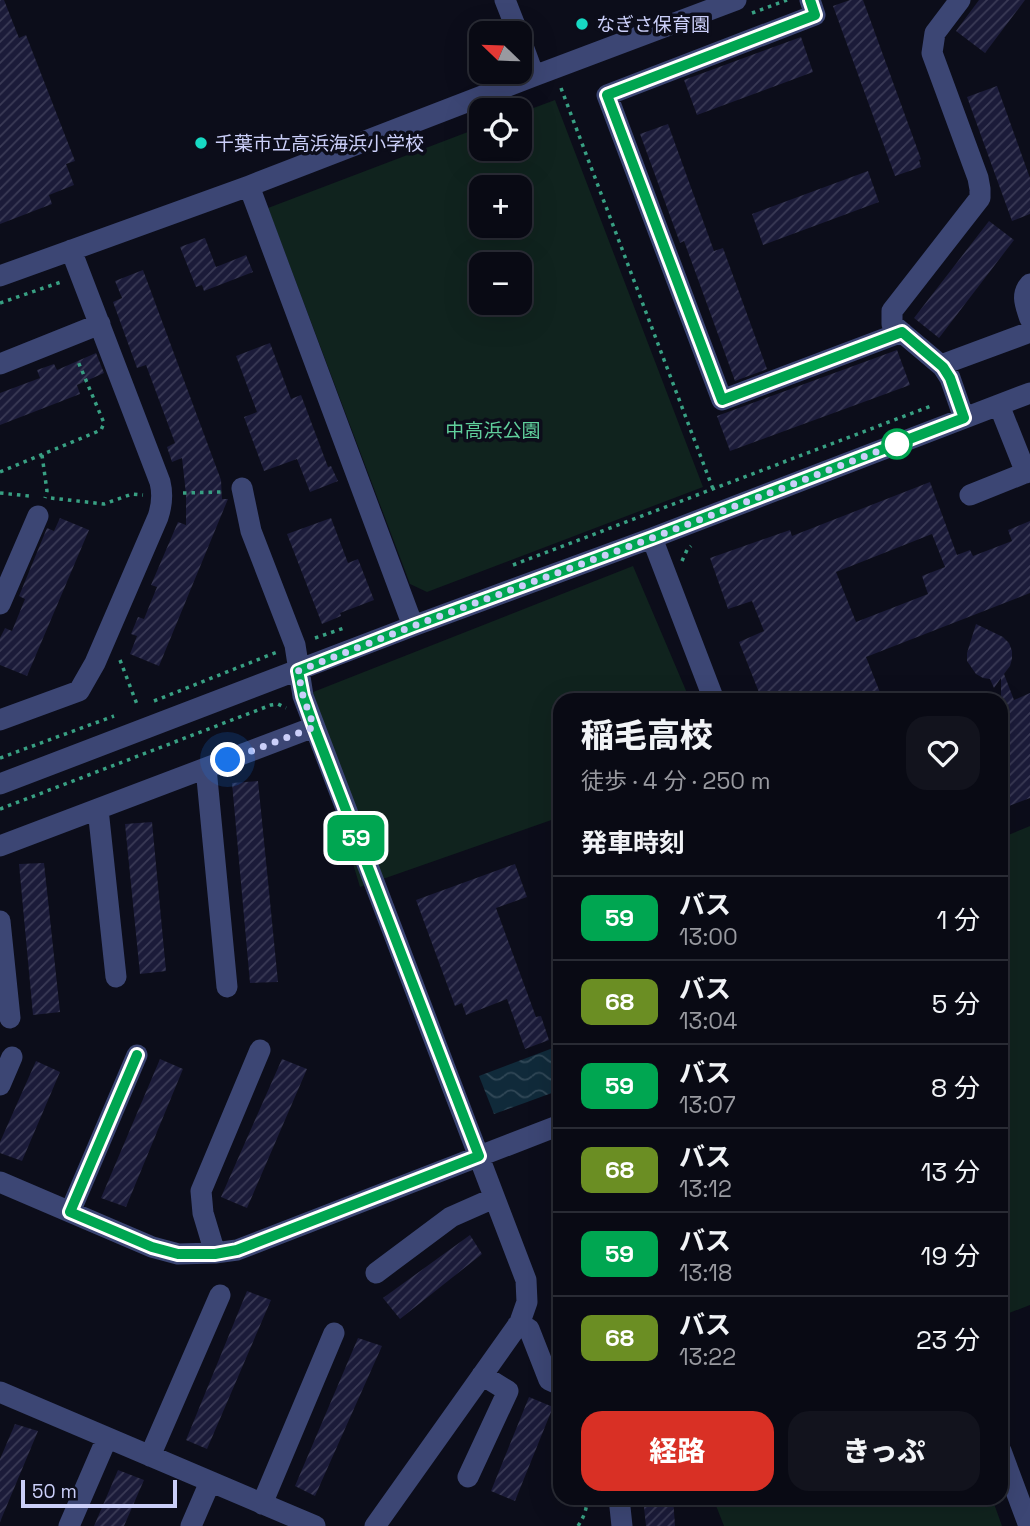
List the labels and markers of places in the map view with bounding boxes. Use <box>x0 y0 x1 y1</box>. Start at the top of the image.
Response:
place label: なぎさ保育園 <box>596 12 710 37</box>
marker: なぎさ保育園 <box>574 16 590 32</box>
place label: 千葉市立高浜海浜小学校 <box>215 131 424 156</box>
marker: 千葉市立高浜海浜小学校 <box>193 135 209 151</box>
unlabelled marker <box>882 429 912 459</box>

